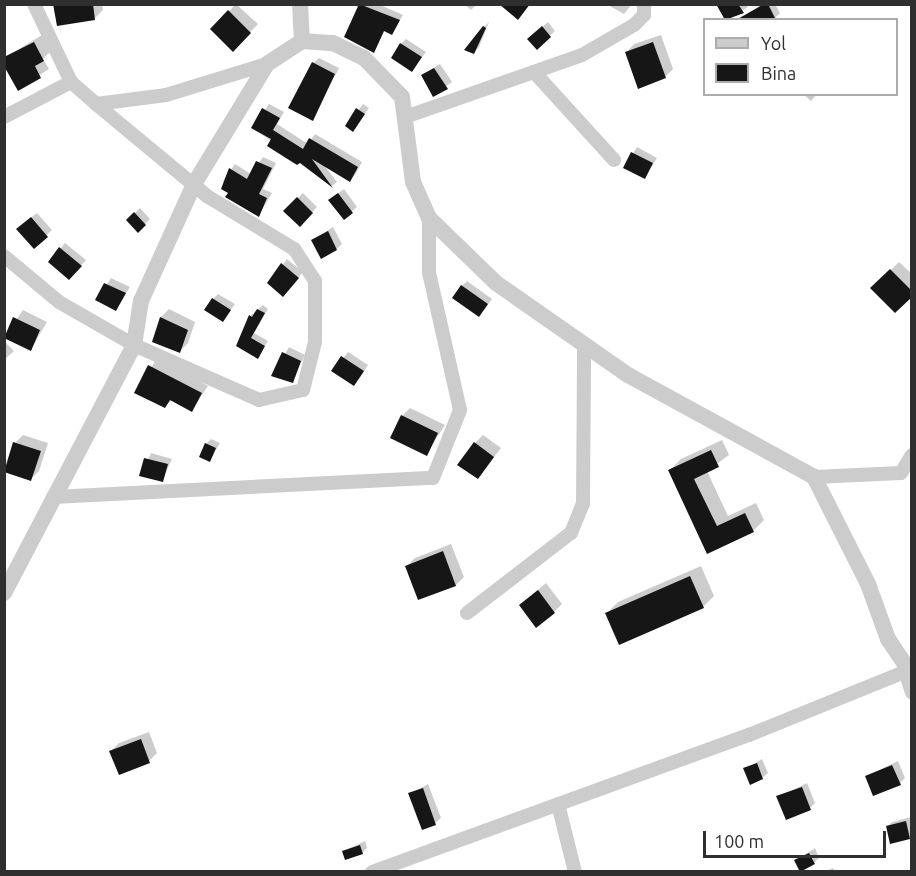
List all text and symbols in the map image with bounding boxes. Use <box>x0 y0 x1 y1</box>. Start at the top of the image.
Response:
legend <box>703 18 898 96</box>
text: Yol <box>761 33 786 53</box>
text: Bina <box>761 63 796 83</box>
scale bar <box>706 819 889 857</box>
text: 100 m <box>714 831 764 851</box>

